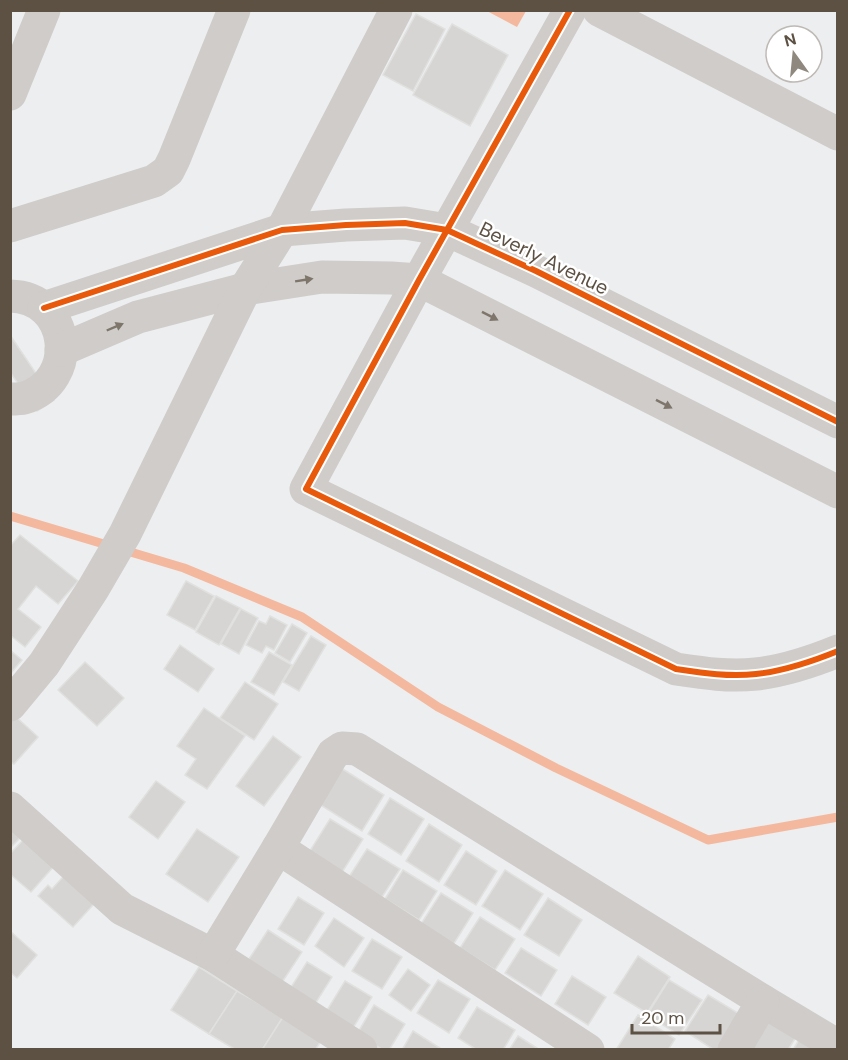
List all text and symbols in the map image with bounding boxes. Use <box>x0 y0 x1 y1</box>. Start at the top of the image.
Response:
north arrow <box>764 24 824 84</box>
text: N <box>782 28 799 52</box>
street label: Beverly Avenue <box>475 215 613 301</box>
one-way arrow <box>295 275 314 284</box>
one-way arrow <box>481 310 499 320</box>
one-way arrow <box>107 322 125 332</box>
one-way arrow <box>655 399 672 409</box>
scale bar <box>632 997 720 1035</box>
text: 20 m <box>641 1006 684 1030</box>

